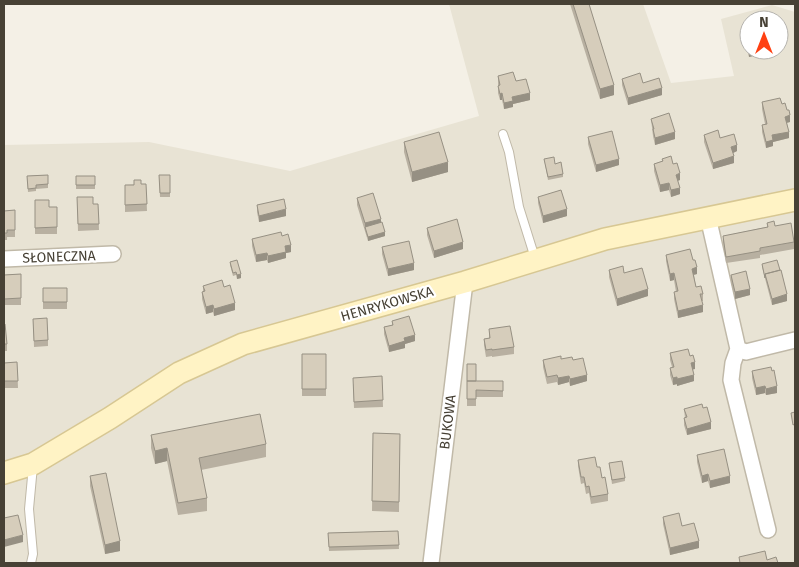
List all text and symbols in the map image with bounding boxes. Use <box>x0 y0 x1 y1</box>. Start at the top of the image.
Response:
north arrow <box>739 10 789 60</box>
text: N <box>759 14 769 31</box>
street label: SŁONECZNA <box>22 247 96 267</box>
street label: HENRYKOWSKA <box>339 283 435 325</box>
street label: BUKOWA <box>436 394 460 450</box>

